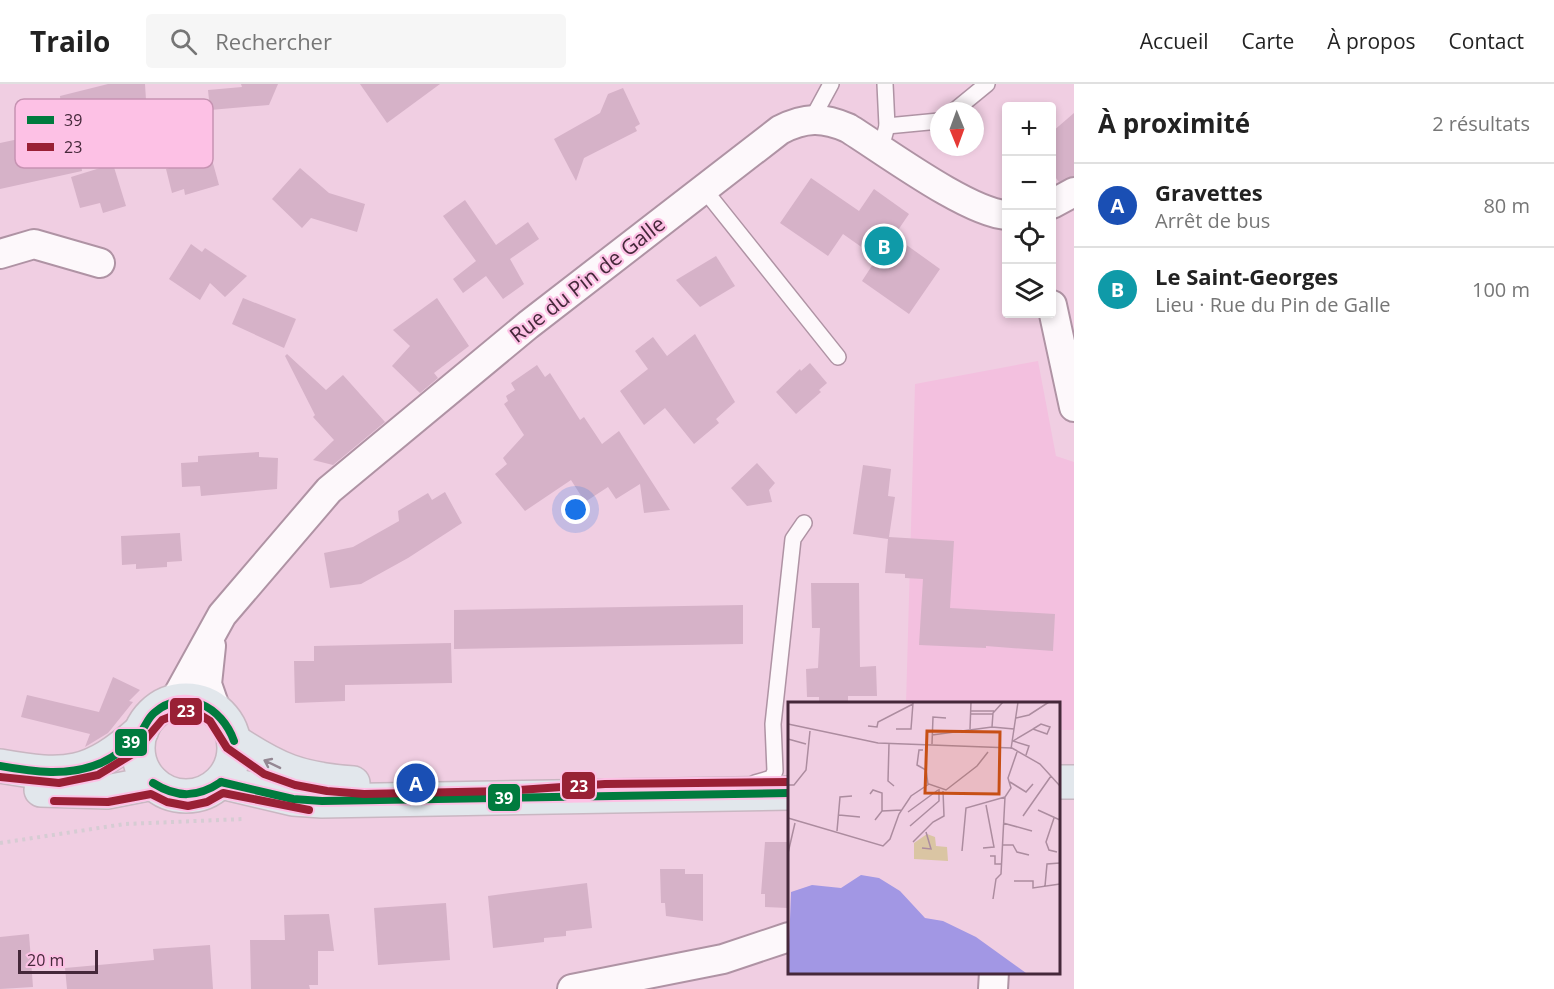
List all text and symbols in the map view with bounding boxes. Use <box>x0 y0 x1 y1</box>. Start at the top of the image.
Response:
search box <box>146 14 566 68</box>
text: Trailo <box>30 22 110 60</box>
icon: search <box>167 25 200 58</box>
text: Rechercher <box>215 26 332 56</box>
text: Accueil <box>1140 27 1208 55</box>
text: Carte <box>1241 27 1294 55</box>
text: À propos <box>1327 27 1416 55</box>
text: Contact <box>1449 27 1524 55</box>
legend <box>15 99 213 168</box>
north arrow <box>930 102 984 156</box>
map controls <box>1002 102 1056 318</box>
button: + <box>1002 102 1056 156</box>
text: À proximité <box>1098 105 1250 141</box>
text: 39 <box>64 109 82 131</box>
text: 2 résultats <box>1432 110 1530 137</box>
text: 23 <box>64 136 82 158</box>
button: − <box>1002 156 1056 210</box>
text: Gravettes <box>1155 177 1263 207</box>
text: A <box>1111 192 1124 219</box>
text: 80 m <box>1483 192 1530 219</box>
text: Arrêt de bus <box>1155 207 1270 234</box>
street label: Rue du Pin de Galle <box>504 209 670 349</box>
button: locate <box>1002 210 1056 264</box>
pin: B <box>864 224 904 268</box>
text: Le Saint-Georges <box>1155 261 1338 291</box>
button: layers <box>1002 264 1056 318</box>
text: B <box>1111 276 1124 303</box>
text: 100 m <box>1472 276 1530 303</box>
text: Lieu · Rue du Pin de Galle <box>1155 291 1391 318</box>
your location <box>561 495 590 524</box>
line badge: 23 <box>169 697 203 726</box>
text: 23 <box>177 700 195 722</box>
inset map <box>788 702 1059 974</box>
line badge: 39 <box>114 728 148 757</box>
text: 39 <box>122 731 140 753</box>
one-way arrow <box>263 758 281 770</box>
pin: A <box>396 760 436 806</box>
line badge: 23 <box>561 771 596 800</box>
text: 23 <box>570 775 588 797</box>
line badge: 39 <box>487 783 521 812</box>
text: 39 <box>495 787 513 809</box>
scale bar <box>18 947 98 974</box>
text: 20 m <box>27 949 64 971</box>

